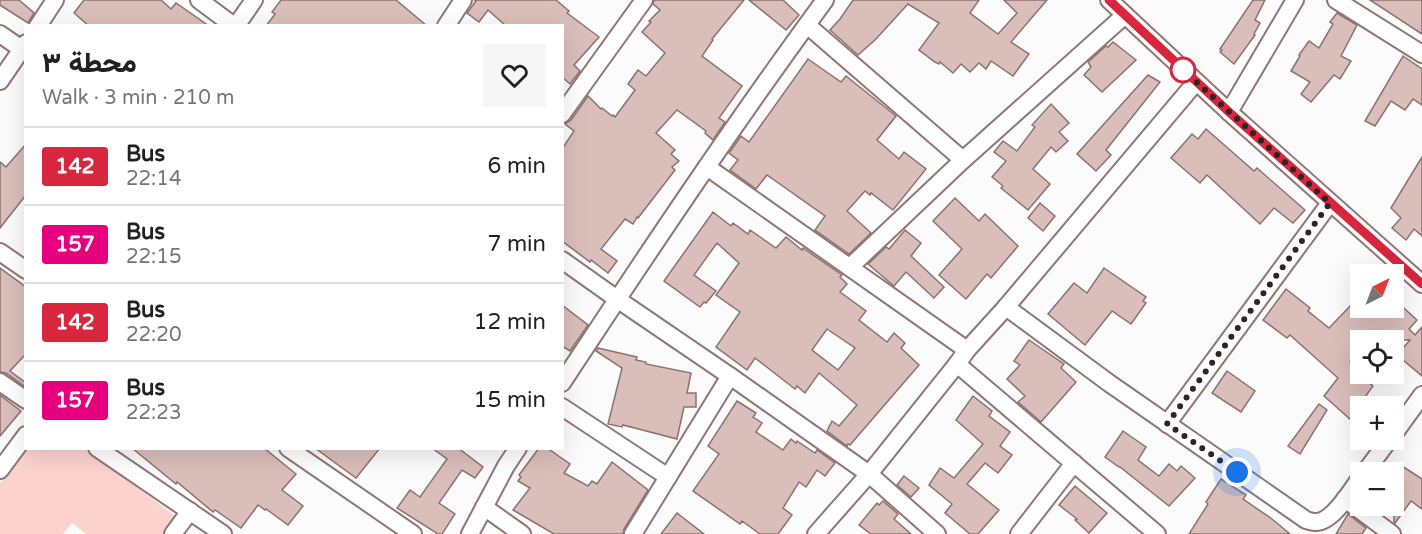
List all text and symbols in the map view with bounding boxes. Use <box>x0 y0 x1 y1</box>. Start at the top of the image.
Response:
button: heart <box>483 44 546 107</box>
text: محطة ٣ <box>42 46 137 80</box>
unlabelled marker <box>1170 57 1196 83</box>
text: Walk · 3 min · 210 m <box>42 86 234 110</box>
text: Bus <box>126 141 165 167</box>
text: 6 min <box>487 153 546 179</box>
text: 142 <box>55 154 95 179</box>
text: 22:14 <box>126 167 181 191</box>
text: Bus <box>126 219 165 245</box>
text: 7 min <box>487 231 546 257</box>
text: 157 <box>55 232 95 257</box>
text: 22:15 <box>126 245 181 269</box>
north arrow <box>1350 264 1404 318</box>
map controls <box>1350 264 1404 516</box>
text: Bus <box>126 297 165 323</box>
text: 12 min <box>474 309 546 335</box>
text: 142 <box>55 310 95 335</box>
text: 22:20 <box>126 323 181 347</box>
button: locate <box>1350 330 1404 384</box>
text: Bus <box>126 375 165 401</box>
text: 15 min <box>474 387 546 413</box>
text: 157 <box>55 388 95 413</box>
button: + <box>1350 396 1404 450</box>
text: 22:23 <box>126 401 181 425</box>
your location <box>1222 457 1252 487</box>
button: − <box>1350 462 1404 516</box>

